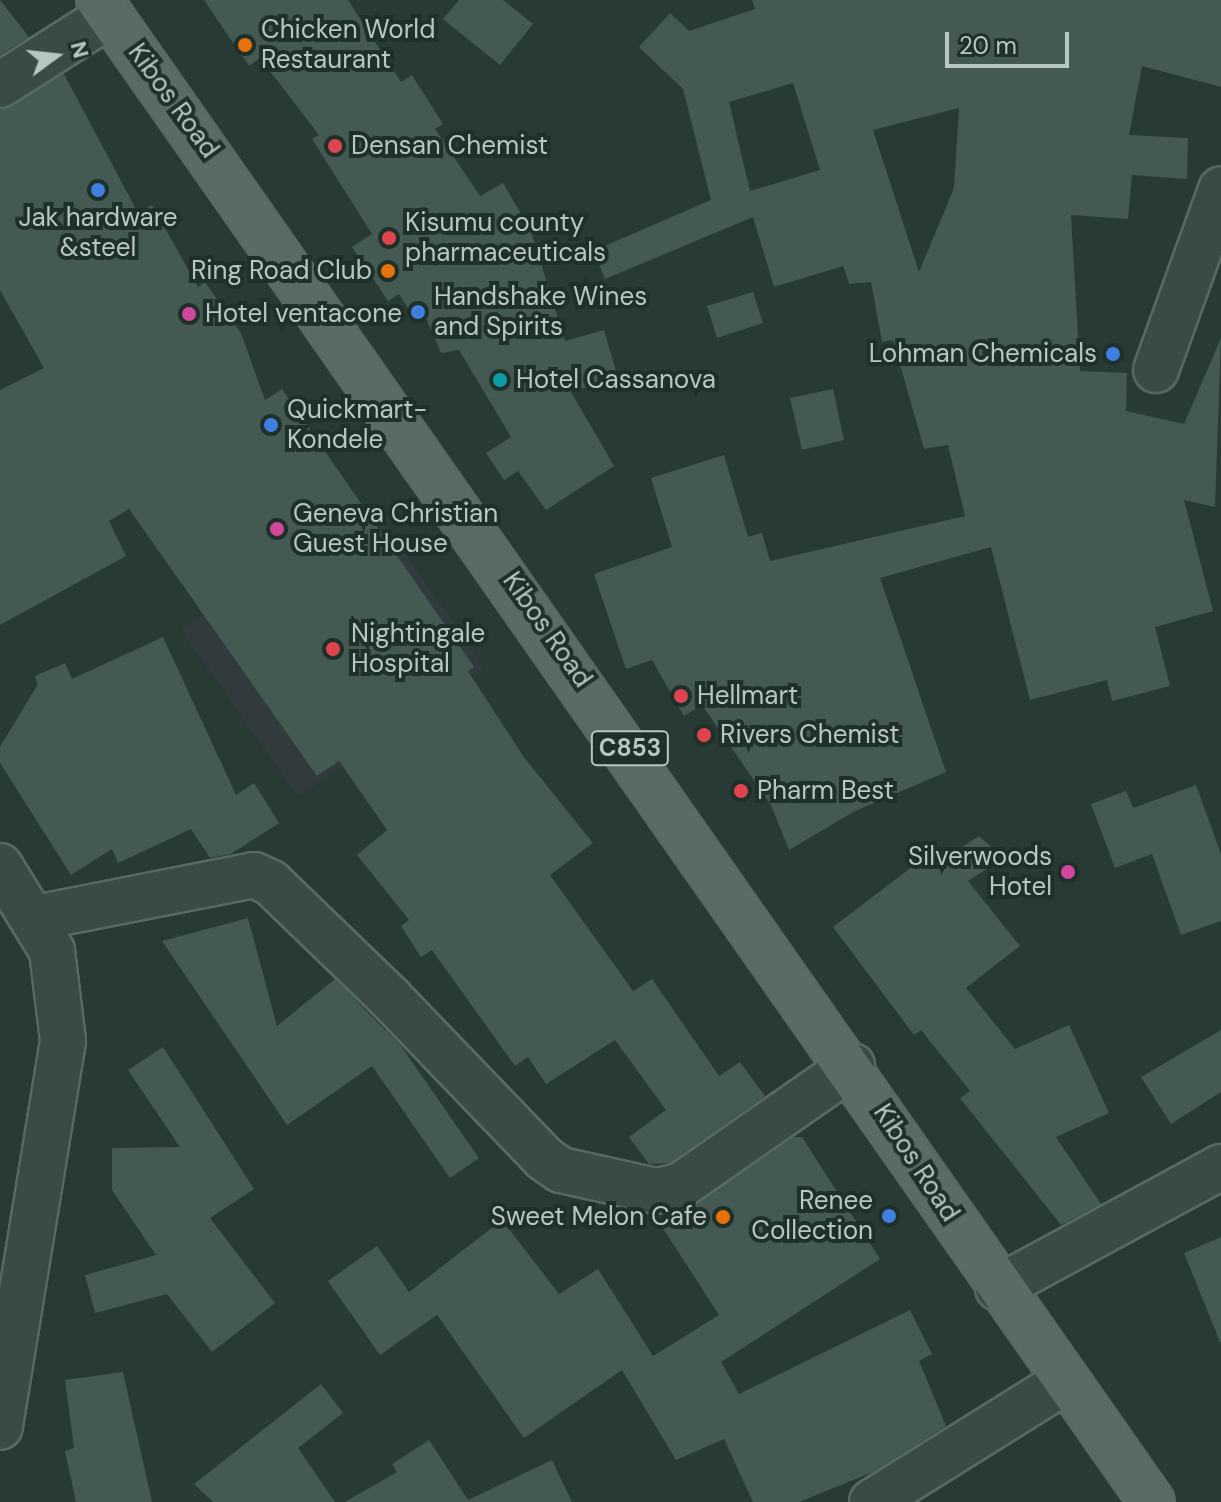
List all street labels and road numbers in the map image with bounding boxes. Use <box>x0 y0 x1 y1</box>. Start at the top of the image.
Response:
street label: Kibos Road <box>121 38 225 164</box>
street label: Kibos Road <box>496 566 598 694</box>
road number: C853 <box>590 728 670 768</box>
street label: Kibos Road <box>867 1098 965 1228</box>

